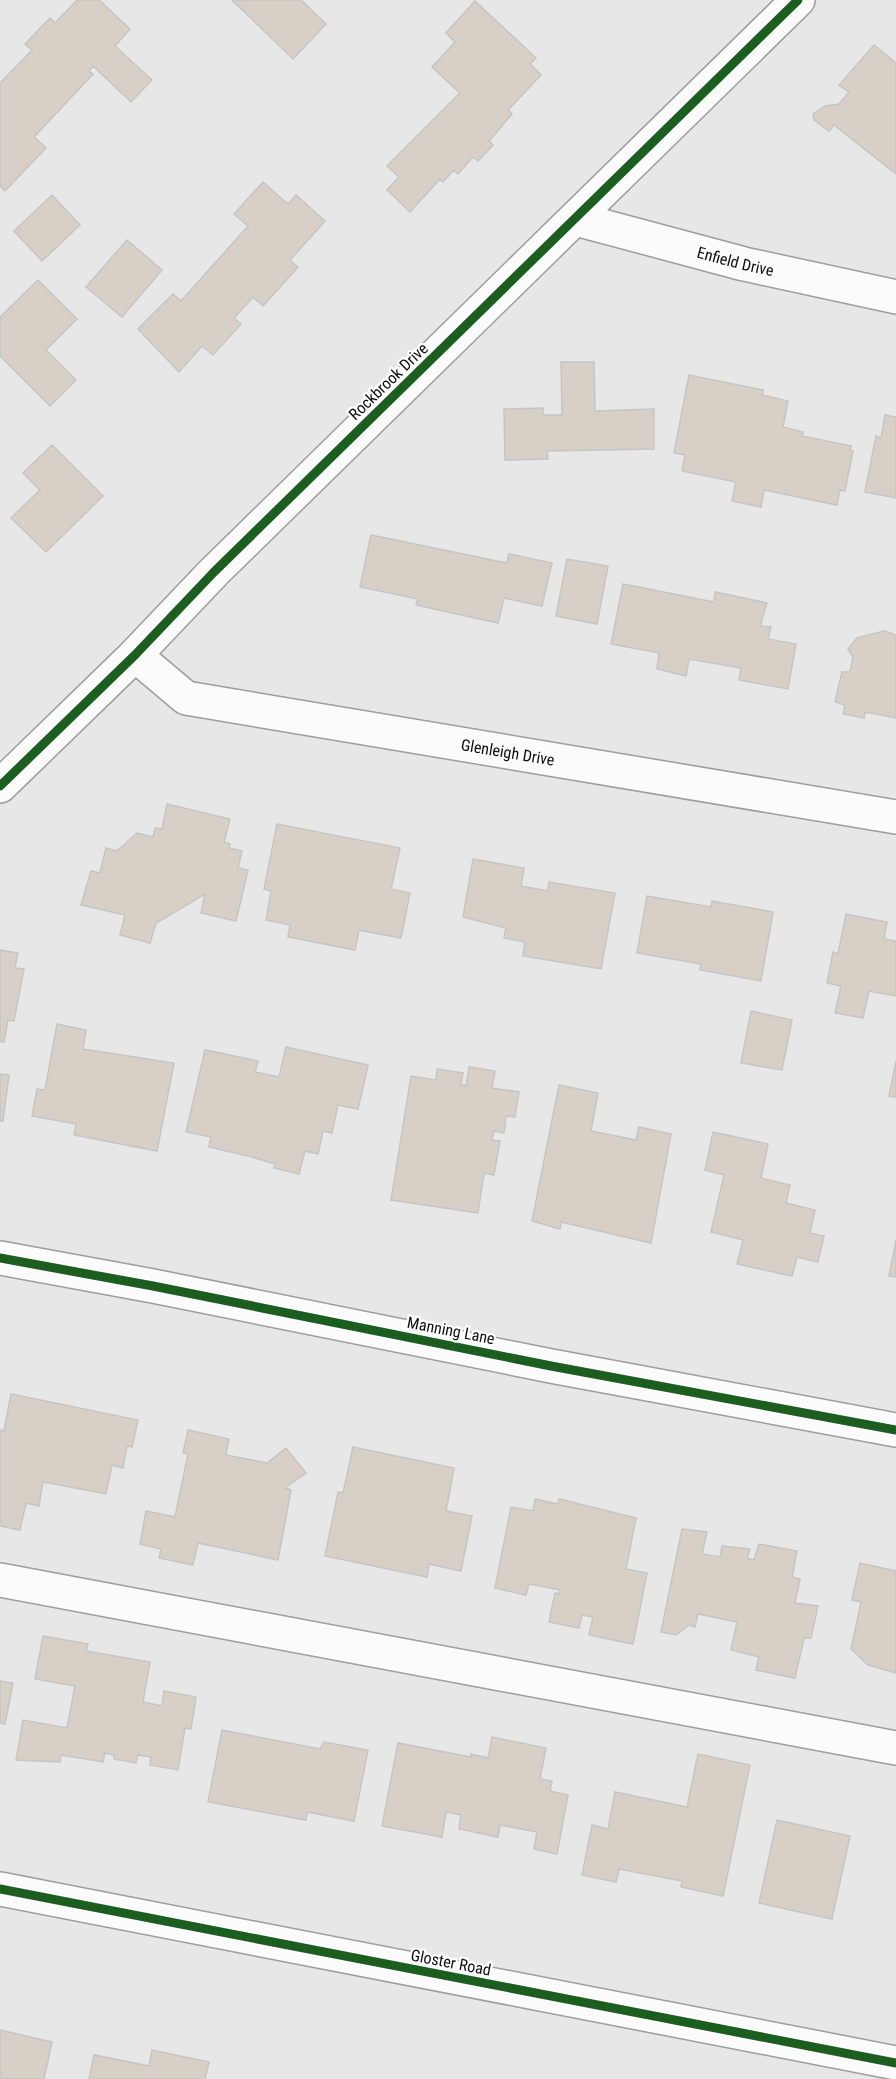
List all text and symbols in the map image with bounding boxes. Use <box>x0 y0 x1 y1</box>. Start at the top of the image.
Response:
street label: Enfield Drive <box>695 243 775 280</box>
street label: Rockbrook Drive <box>345 339 432 424</box>
street label: Glenleigh Drive <box>460 735 556 770</box>
street label: Manning Lane <box>406 1313 496 1348</box>
street label: Gloster Road <box>409 1945 493 1980</box>

